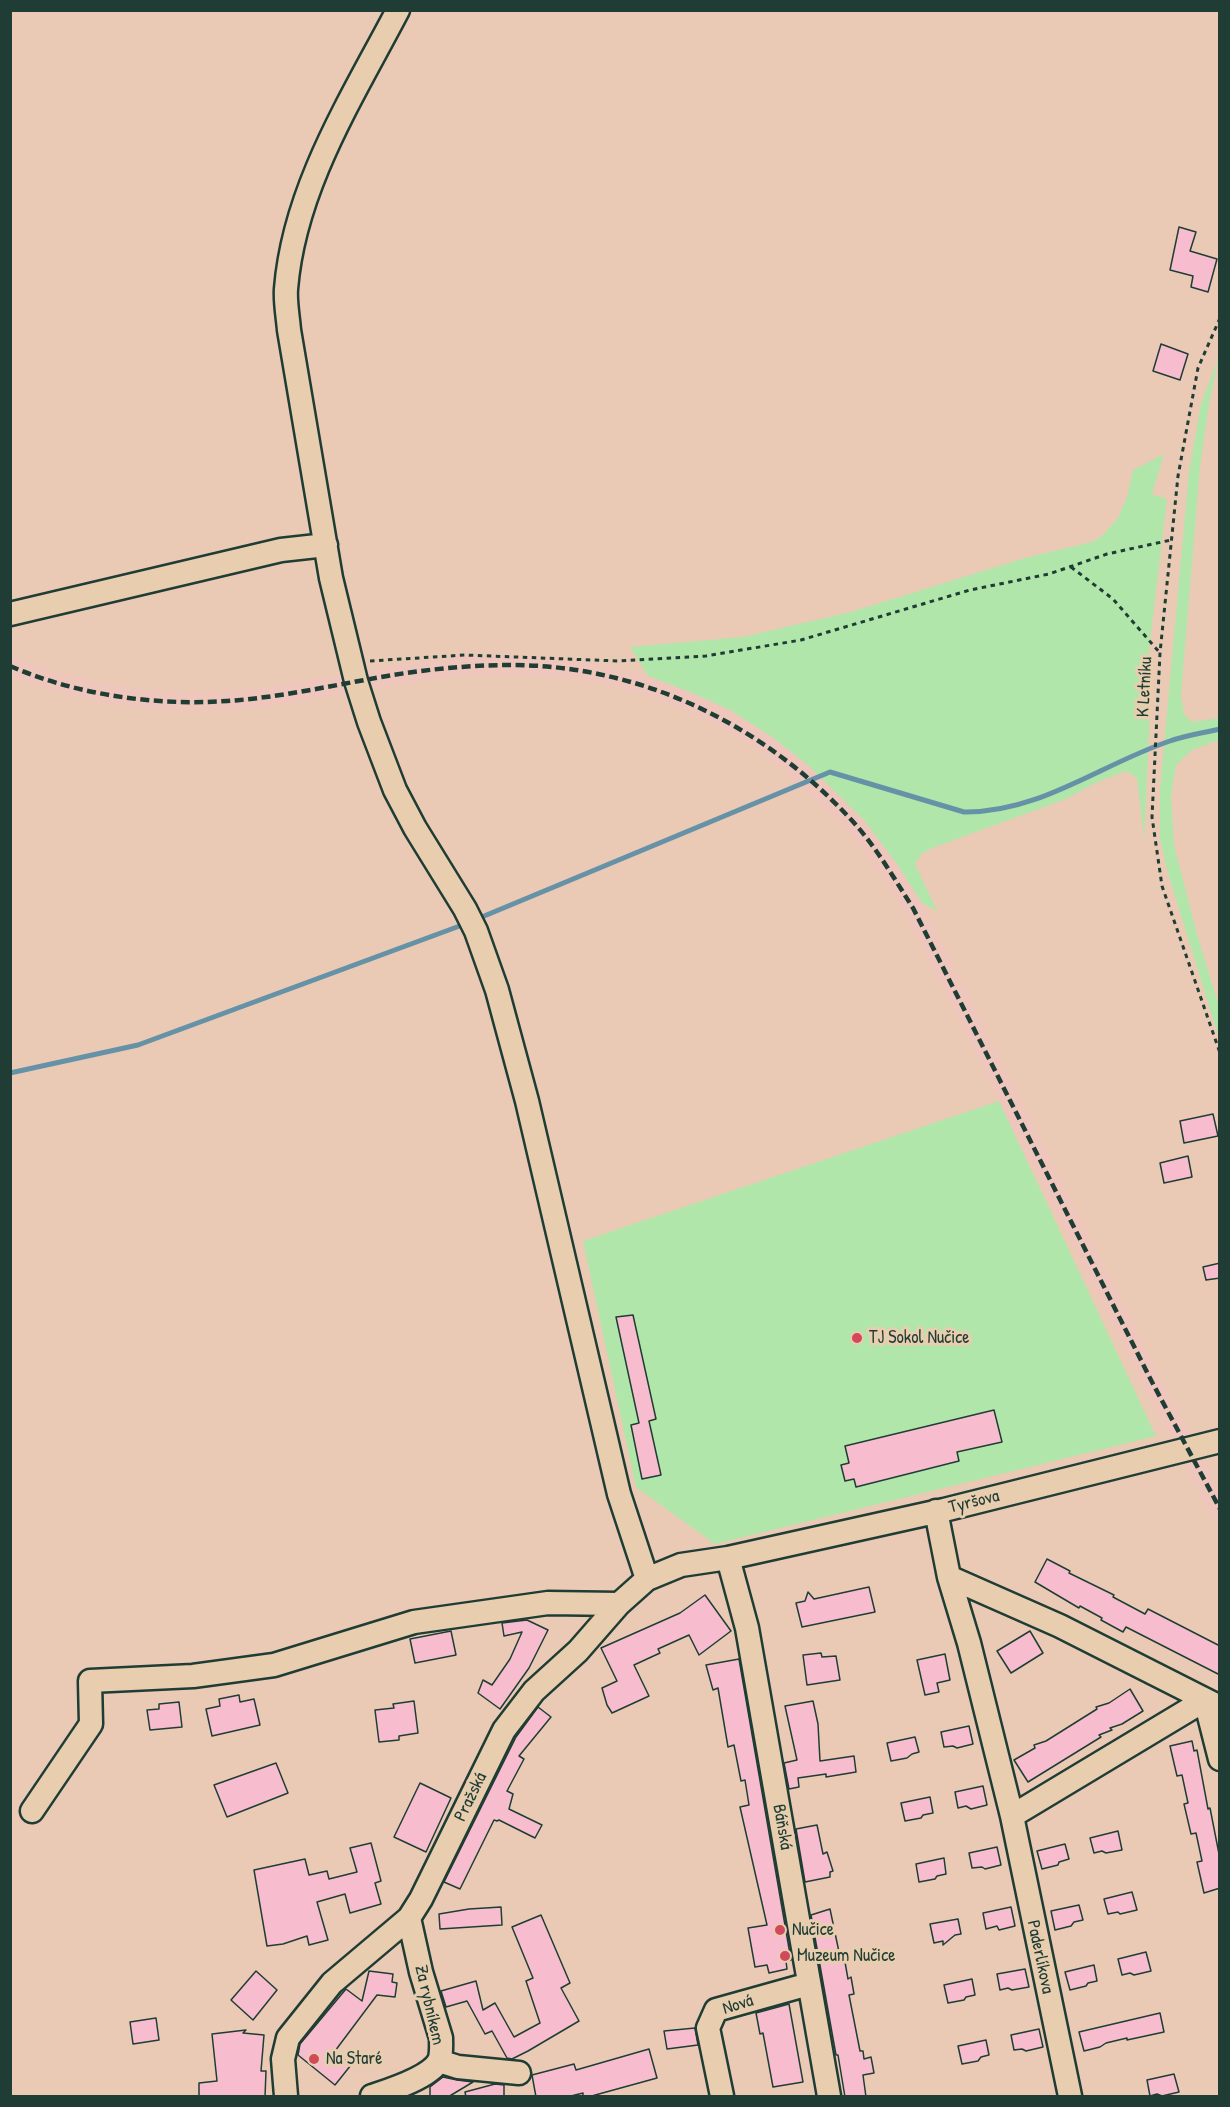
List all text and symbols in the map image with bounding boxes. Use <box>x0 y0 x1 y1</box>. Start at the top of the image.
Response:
street label: K Letníku <box>1133 656 1157 718</box>
place label: TJ Sokol Nučice <box>869 1327 969 1349</box>
marker: TJ Sokol Nučice <box>850 1331 864 1345</box>
street label: Tyršova <box>946 1485 1002 1519</box>
street label: Pražská <box>450 1769 492 1825</box>
street label: Báňská <box>767 1803 797 1851</box>
street label: Paderlíkova <box>1022 1918 1058 1996</box>
place label: Nučice <box>792 1919 834 1941</box>
marker: Nučice <box>773 1923 787 1937</box>
place label: Muzeum Nučice <box>797 1945 895 1967</box>
marker: Muzeum Nučice <box>778 1949 792 1963</box>
street label: Za rybníkem <box>409 1963 449 2047</box>
street label: Nová <box>720 1990 756 2020</box>
place label: Na Staré <box>326 2048 382 2070</box>
marker: Na Staré <box>307 2052 321 2066</box>

